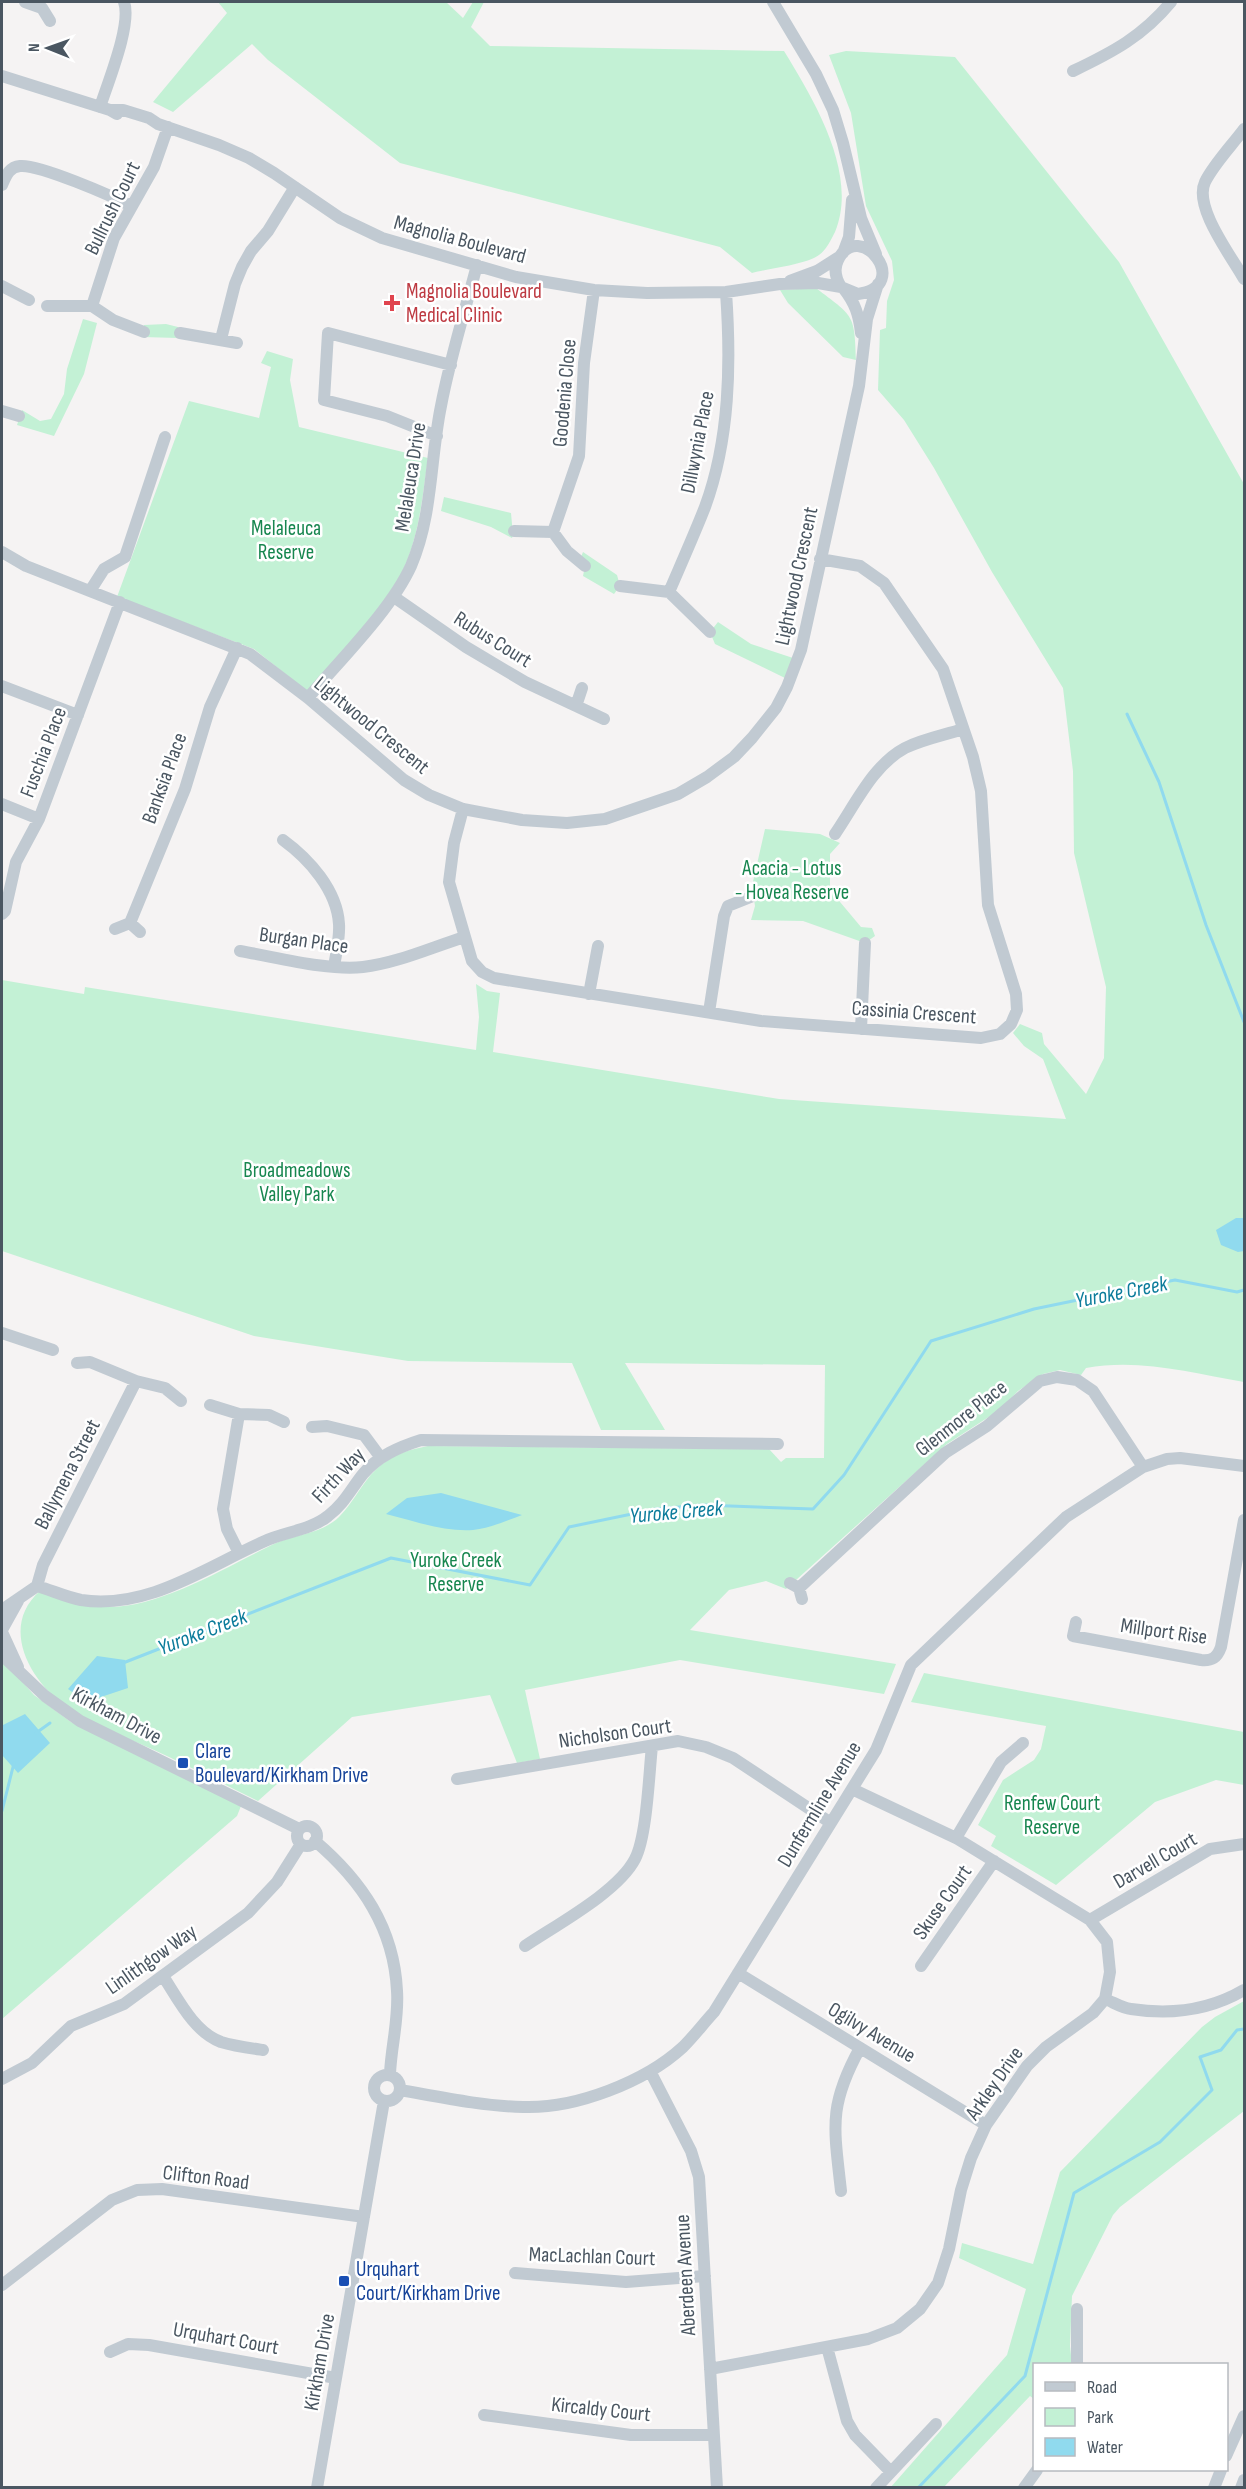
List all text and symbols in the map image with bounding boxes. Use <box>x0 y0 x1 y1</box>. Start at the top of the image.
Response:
north arrow <box>18 18 78 78</box>
text: N <box>25 43 44 52</box>
street label: Bullrush Court <box>79 157 146 259</box>
street label: Magnolia Boulevard <box>391 210 529 269</box>
place label: Magnolia Boulevard Medical Clinic <box>406 279 542 328</box>
marker: Magnolia Boulevard Medical Clinic <box>383 294 401 312</box>
street label: Goodenia Close <box>547 338 582 448</box>
street label: Dillwynia Place <box>675 389 720 495</box>
street label: Melaleuca Drive <box>390 421 431 533</box>
street label: Lightwood Crescent <box>770 505 823 648</box>
park label: Melaleuca Reserve <box>251 516 321 565</box>
street label: Rubus Court <box>449 606 536 673</box>
street label: Lightwood Crescent <box>309 671 434 779</box>
street label: Fuschia Place <box>15 704 72 801</box>
street label: Banksia Place <box>137 729 192 827</box>
park label: Acacia - Lotus - Hovea Reserve <box>735 856 849 905</box>
street label: Burgan Place <box>258 922 350 959</box>
street label: Cassinia Crescent <box>851 996 977 1029</box>
park label: Broadmeadows Valley Park <box>243 1158 351 1207</box>
water label: Yuroke Creek <box>1073 1270 1170 1315</box>
street label: Glenmore Place <box>911 1375 1012 1462</box>
street label: Ballymena Street <box>29 1415 106 1533</box>
street label: Firth Way <box>307 1443 370 1508</box>
water label: Yuroke Creek <box>628 1495 725 1530</box>
park label: Yuroke Creek Reserve <box>410 1548 502 1597</box>
water label: Yuroke Creek <box>154 1603 252 1662</box>
street label: Millport Rise <box>1119 1613 1209 1650</box>
street label: Kirkham Drive <box>68 1681 166 1750</box>
street label: Nicholson Court <box>557 1713 673 1754</box>
street label: Dunfermline Avenue <box>772 1737 867 1872</box>
place label: Clare Boulevard/Kirkham Drive <box>195 1739 369 1788</box>
marker: Clare Boulevard/Kirkham Drive <box>176 1756 190 1770</box>
park label: Renfew Court Reserve <box>1004 1791 1100 1840</box>
street label: Darvell Court <box>1109 1827 1201 1894</box>
street label: Skuse Court <box>908 1860 977 1944</box>
street label: Linlithgow Way <box>101 1919 202 2000</box>
street label: Ogilvy Avenue <box>824 1997 920 2068</box>
street label: Arkley Drive <box>960 2042 1029 2126</box>
street label: Clifton Road <box>161 2160 251 2195</box>
street label: Aberdeen Avenue <box>670 2214 701 2337</box>
street label: MacLachlan Court <box>528 2242 656 2271</box>
place label: Urquhart Court/Kirkham Drive <box>356 2257 500 2306</box>
marker: Urquhart Court/Kirkham Drive <box>337 2274 351 2288</box>
street label: Kirkham Drive <box>299 2312 340 2413</box>
street label: Urquhart Court <box>171 2317 281 2360</box>
legend <box>1033 2363 1228 2471</box>
text: Road <box>1087 2377 1117 2398</box>
street label: Kircaldy Court <box>550 2392 652 2427</box>
text: Park <box>1087 2407 1113 2428</box>
text: Water <box>1087 2437 1123 2458</box>

